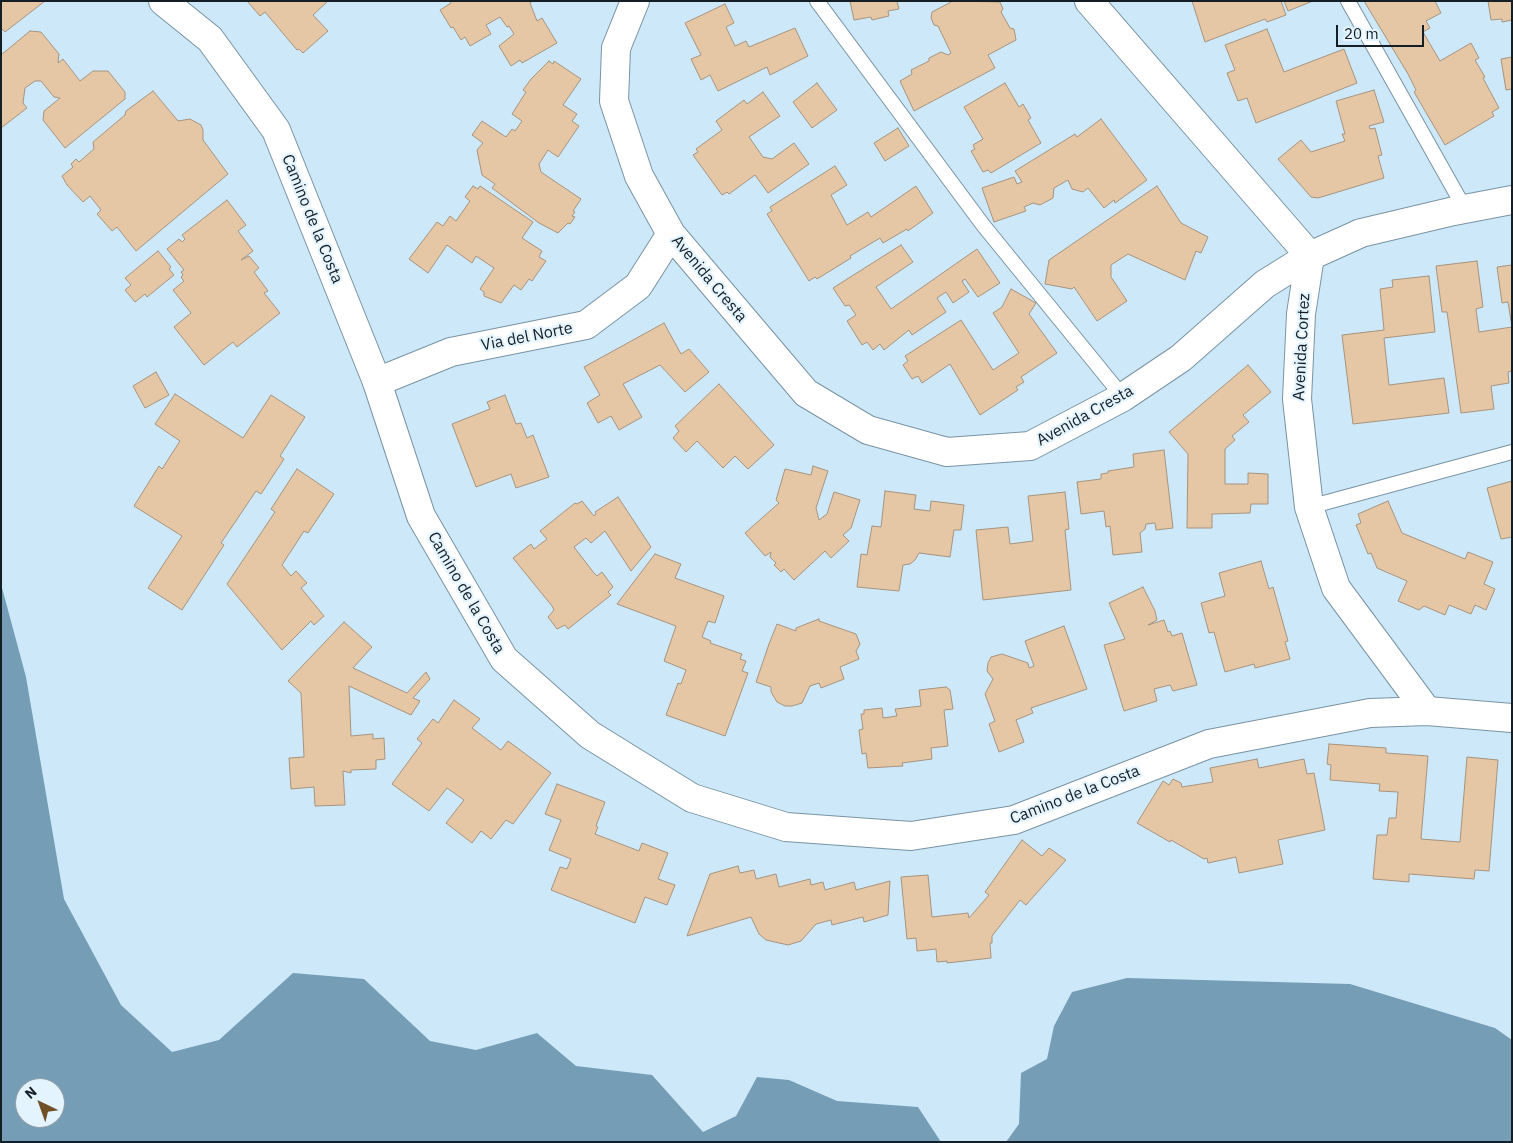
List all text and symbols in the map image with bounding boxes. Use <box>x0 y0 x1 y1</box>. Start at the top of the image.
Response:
scale bar <box>1338 15 1426 47</box>
text: 20 m <box>1344 24 1379 43</box>
street label: Camino de la Costa <box>277 152 347 286</box>
street label: Avenida Cresta <box>667 232 751 326</box>
street label: Avenida Cortez <box>1290 293 1314 401</box>
street label: Via del Norte <box>480 319 574 355</box>
street label: Avenida Cresta <box>1033 382 1137 450</box>
street label: Camino de la Costa <box>423 529 509 657</box>
street label: Camino de la Costa <box>1007 761 1143 829</box>
north arrow <box>15 1078 65 1128</box>
text: N <box>21 1083 40 1103</box>

